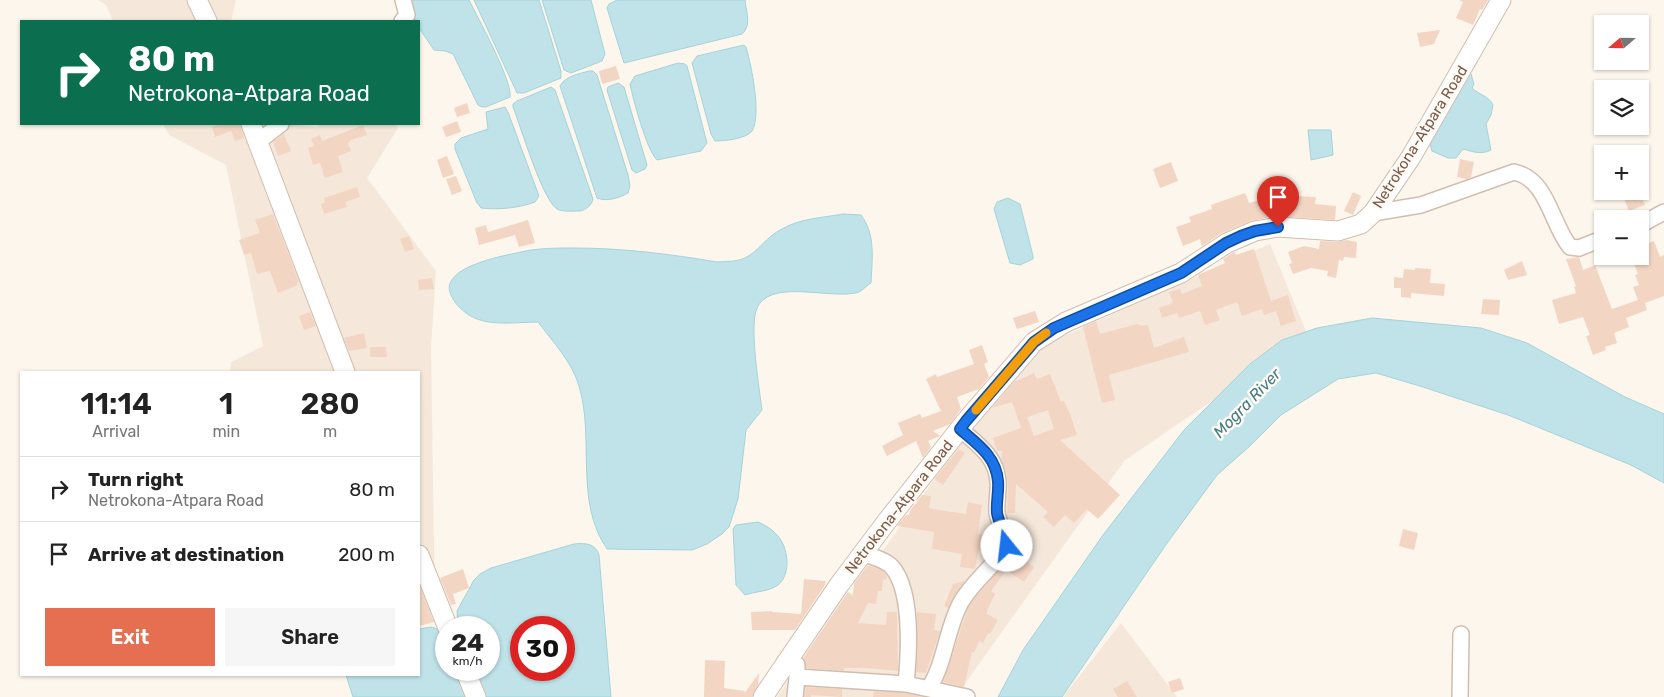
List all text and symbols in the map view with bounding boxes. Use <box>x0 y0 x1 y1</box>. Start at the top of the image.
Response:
north arrow <box>1594 15 1649 70</box>
map controls <box>1594 15 1649 265</box>
text: 80 m <box>128 38 215 80</box>
icon: right <box>45 40 110 105</box>
street label: Netrokona-Atpara Road <box>1369 62 1471 212</box>
text: Netrokona-Atpara Road <box>128 80 370 107</box>
button: layers <box>1594 80 1649 135</box>
button: + <box>1594 145 1649 200</box>
pin <box>1257 176 1299 227</box>
icon: arrive <box>1264 183 1292 211</box>
button: − <box>1594 210 1649 265</box>
water label: Mogra River <box>1209 364 1285 442</box>
text: 11:14 <box>80 386 152 422</box>
text: 1 <box>219 386 233 422</box>
text: 280 <box>301 386 360 422</box>
text: Arrival <box>92 422 140 441</box>
text: min <box>212 422 240 441</box>
text: m <box>323 422 337 441</box>
street label: Netrokona-Atpara Road <box>841 436 957 578</box>
text: Turn right <box>88 468 183 491</box>
icon: right <box>45 475 73 503</box>
text: 80 m <box>349 478 395 501</box>
text: Netrokona-Atpara Road <box>88 491 264 510</box>
position arrow <box>980 519 1032 571</box>
icon: arrive <box>45 540 73 568</box>
text: Arrive at destination <box>88 543 284 566</box>
text: 200 m <box>338 543 395 566</box>
button: Exit <box>45 608 215 666</box>
button: Share <box>225 608 395 666</box>
speed limit sign: 30 <box>510 616 575 681</box>
text: 24 <box>451 628 484 657</box>
text: km/h <box>453 654 482 668</box>

